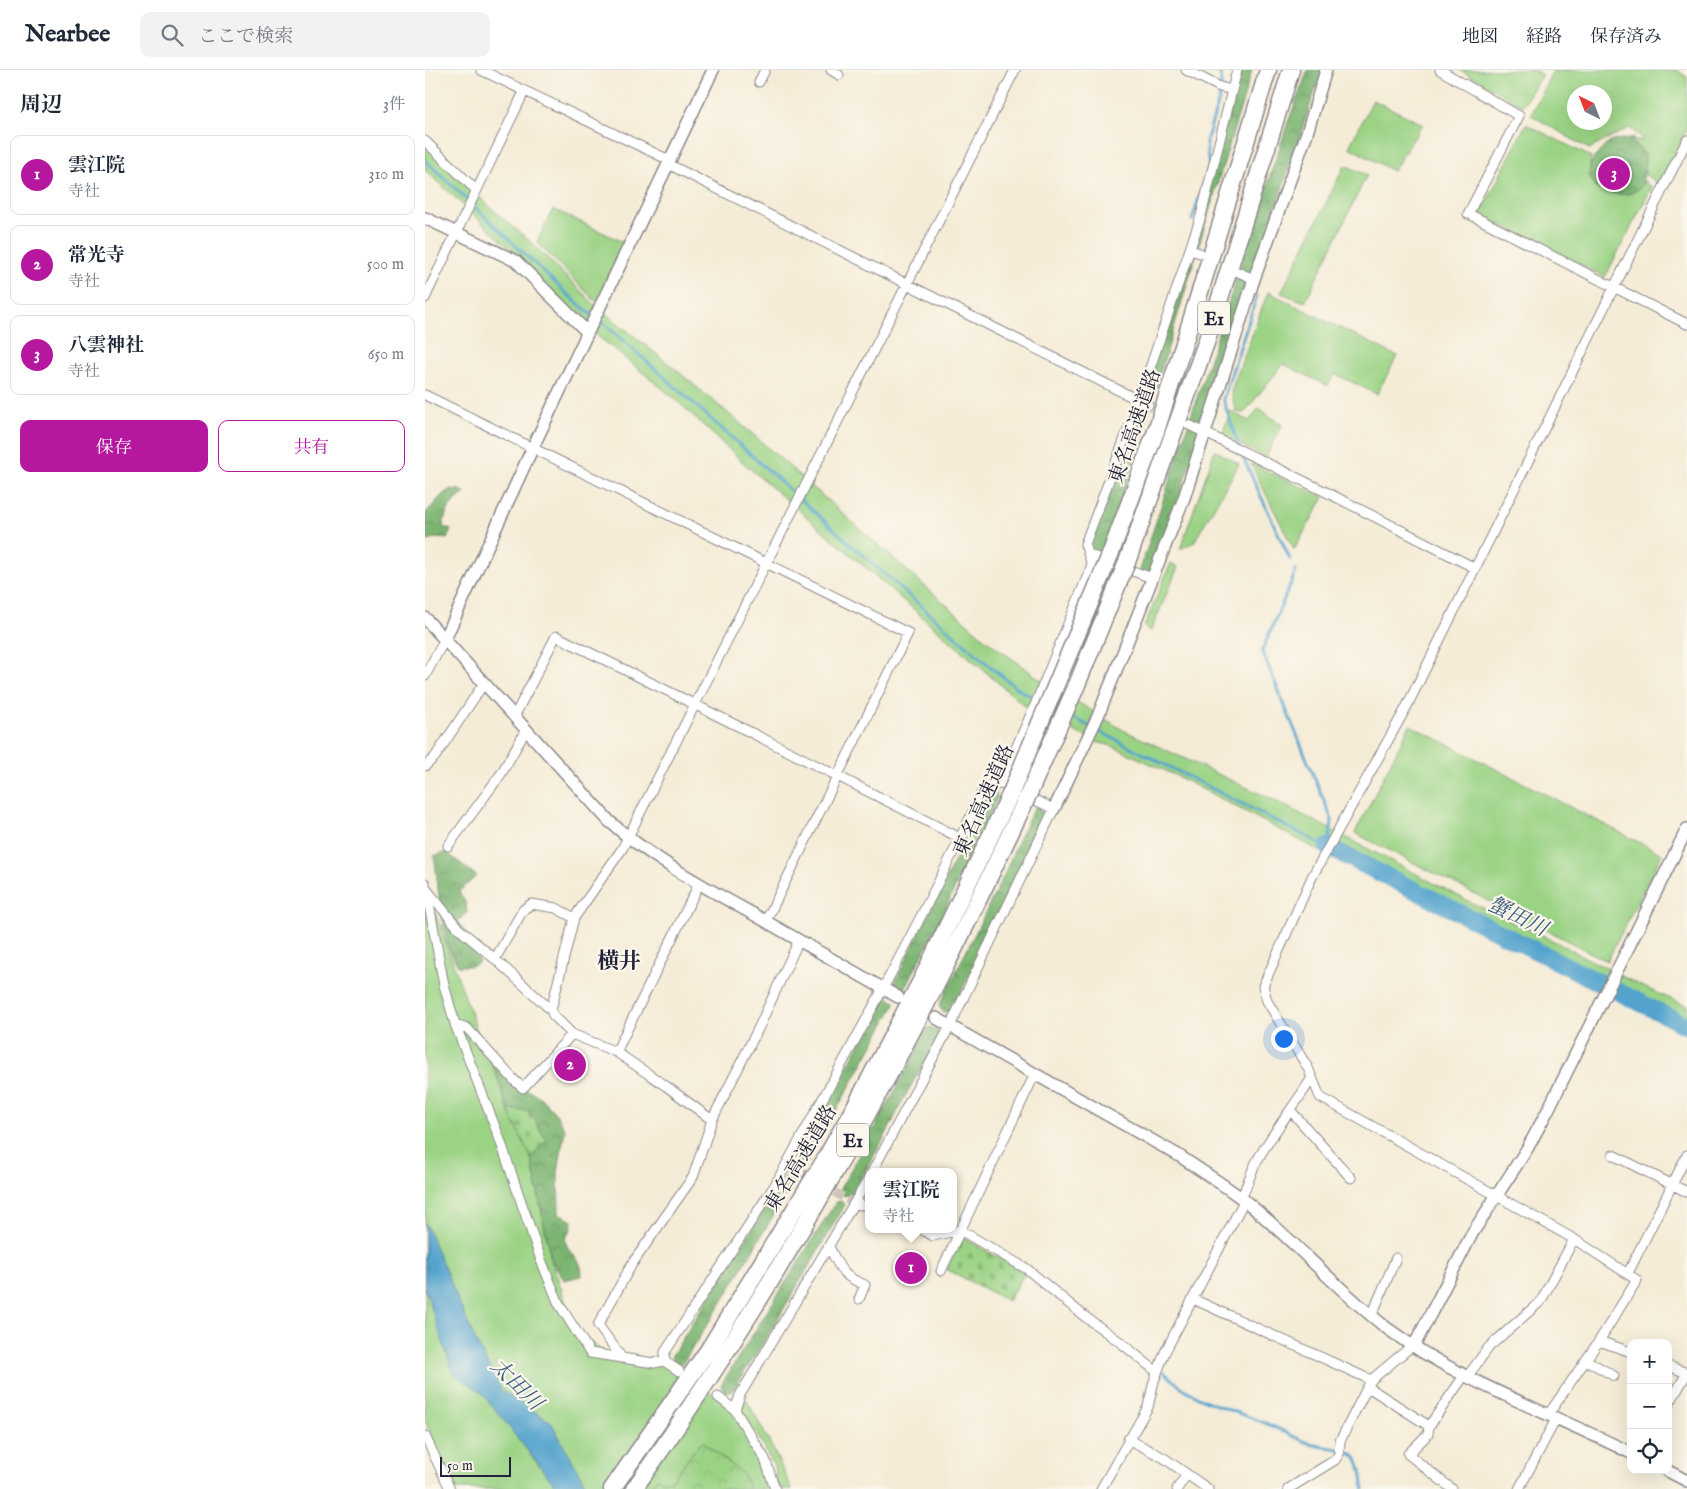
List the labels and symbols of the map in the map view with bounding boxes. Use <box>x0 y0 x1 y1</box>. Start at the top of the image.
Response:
north arrow <box>1567 85 1612 130</box>
pin: 3 <box>1598 155 1630 193</box>
road number: E1 <box>1198 302 1230 334</box>
street label: 東名高速道路 <box>1104 366 1167 487</box>
street label: 東名高速道路 <box>949 741 1020 861</box>
water label: 蟹田川 <box>1483 891 1553 944</box>
district label: 横井 <box>597 948 641 976</box>
your location <box>1271 1026 1297 1052</box>
pin: 2 <box>554 1046 586 1084</box>
street label: 東名高速道路 <box>760 1101 843 1217</box>
road number: E1 <box>837 1124 869 1156</box>
pin: 1 <box>895 1249 927 1287</box>
water label: 太田川 <box>484 1353 549 1418</box>
scale bar <box>440 1454 511 1477</box>

